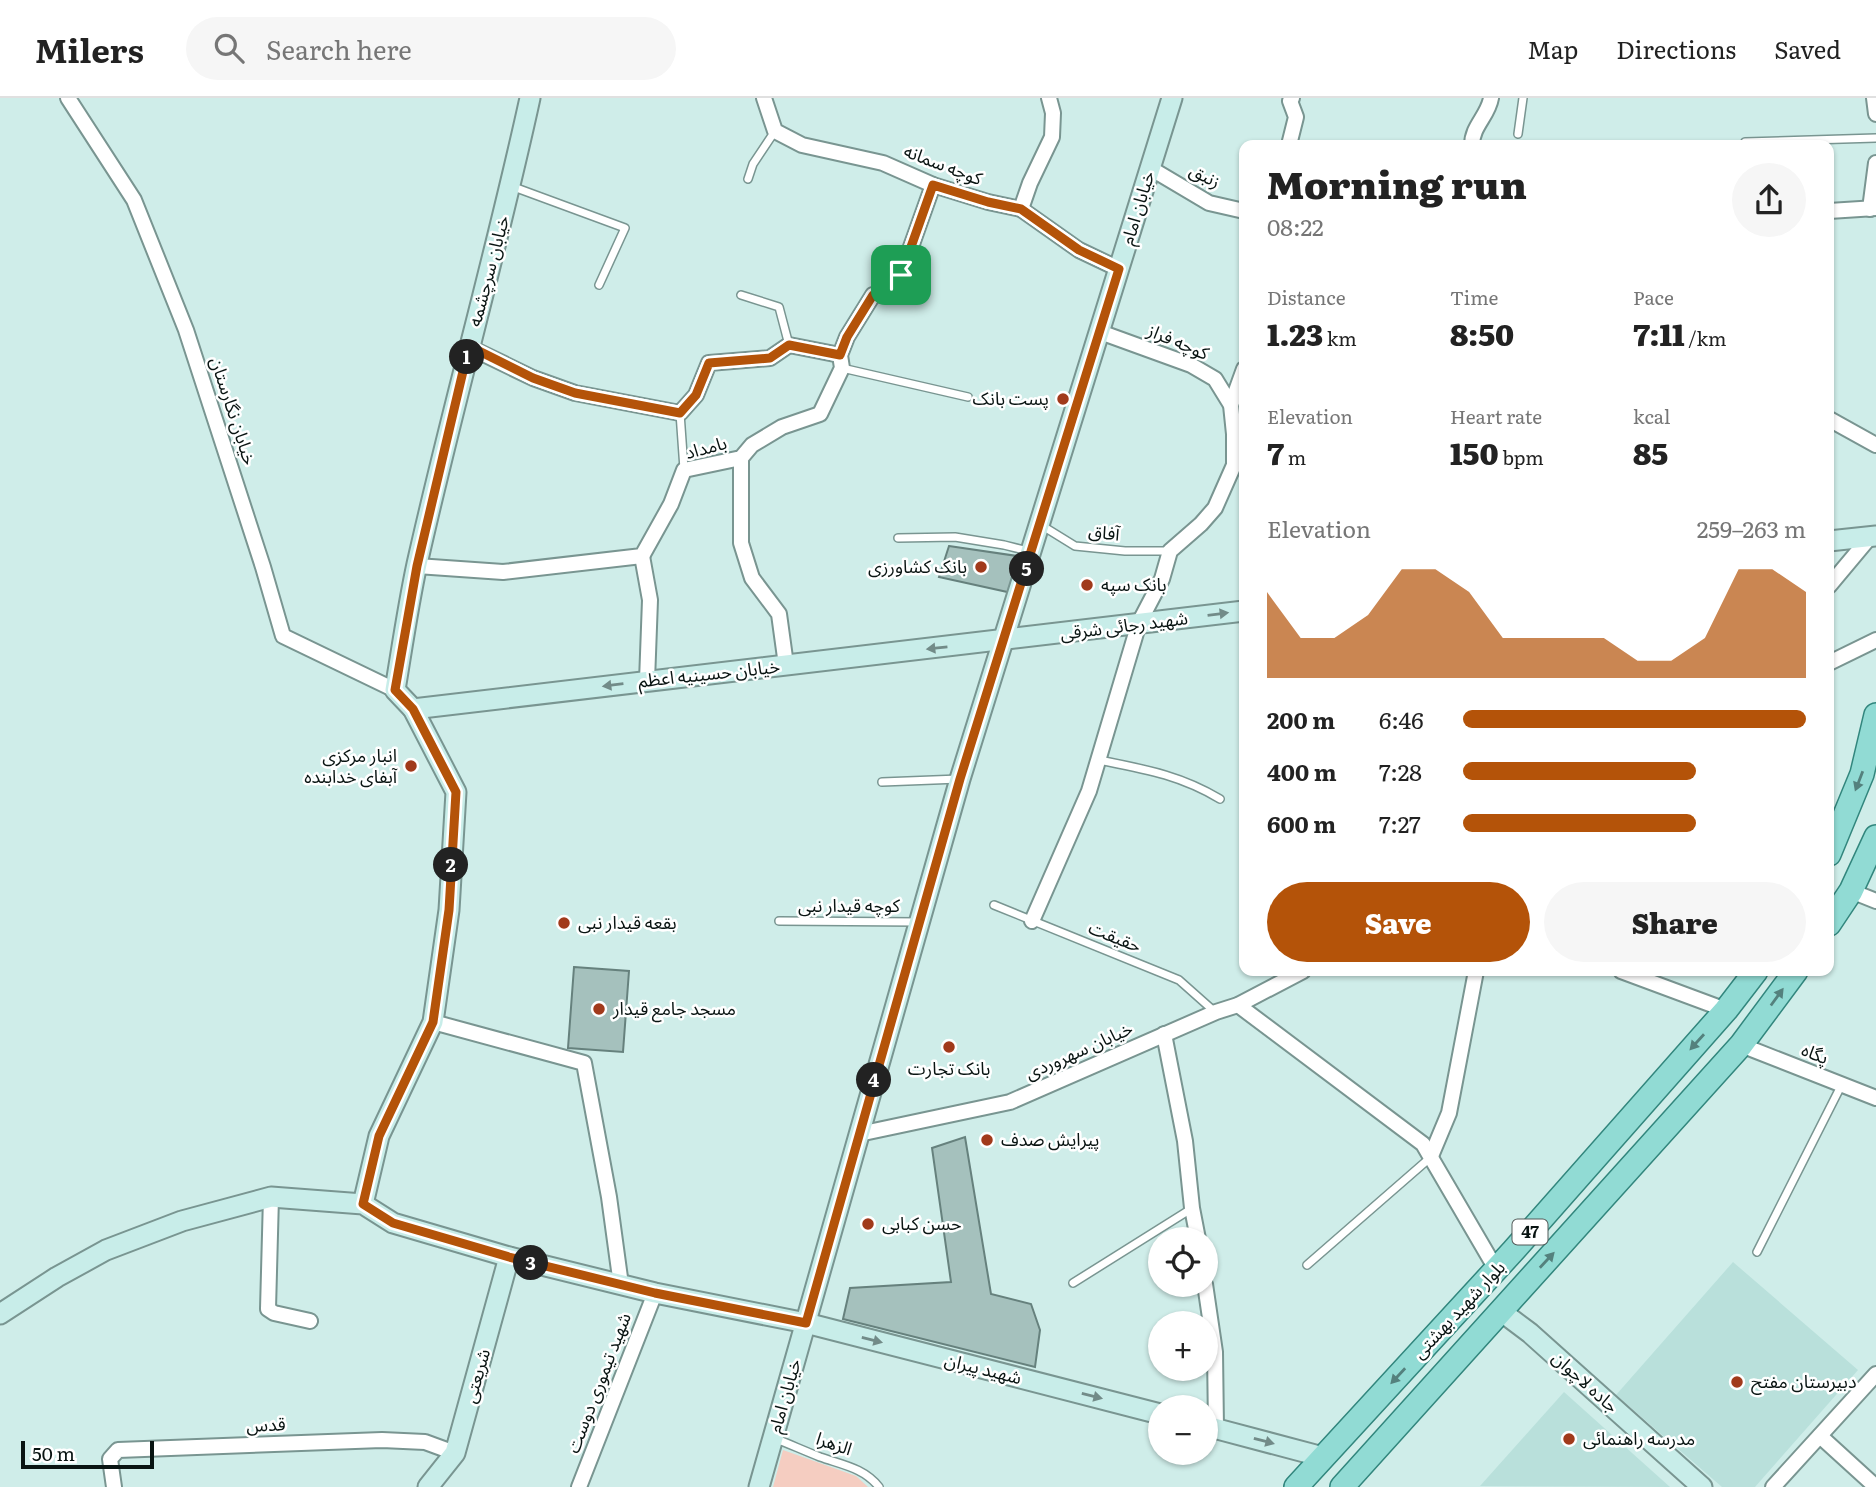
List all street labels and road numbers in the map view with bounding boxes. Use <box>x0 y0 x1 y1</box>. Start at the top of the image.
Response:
street label: کوچه سمانه <box>900 136 987 191</box>
street label: زنبق <box>1185 155 1226 194</box>
street label: خیابان امام <box>1113 167 1163 249</box>
street label: خیابان سرچشمه <box>460 212 515 329</box>
street label: کوچه فراز <box>1143 315 1214 366</box>
street label: خیابان نگارستان <box>204 353 265 468</box>
street label: بامداد <box>682 428 729 465</box>
street label: آفاق <box>1087 516 1122 547</box>
street label: شهید رجائی شرقی <box>1058 603 1189 646</box>
street label: خیابان حسینیه اعظم <box>636 652 781 694</box>
street label: کوچه قیدار نبی <box>798 891 901 918</box>
street label: حقیقت <box>1085 913 1146 958</box>
street label: خیابان سهروردی <box>1020 1014 1137 1085</box>
street label: پگاه <box>1798 1035 1833 1070</box>
road number: 47 <box>1512 1220 1548 1244</box>
street label: بلوار شهید بهشتی <box>1405 1254 1511 1364</box>
street label: شهید تیموری دوست <box>558 1308 637 1457</box>
street label: جاده لاچوان <box>1547 1344 1625 1418</box>
street label: شریعتی <box>455 1345 496 1406</box>
street label: شهید پیران <box>942 1345 1025 1390</box>
street label: خیابان امام <box>760 1355 809 1437</box>
street label: قدس <box>246 1409 286 1438</box>
street label: الزهرا <box>813 1424 856 1461</box>

